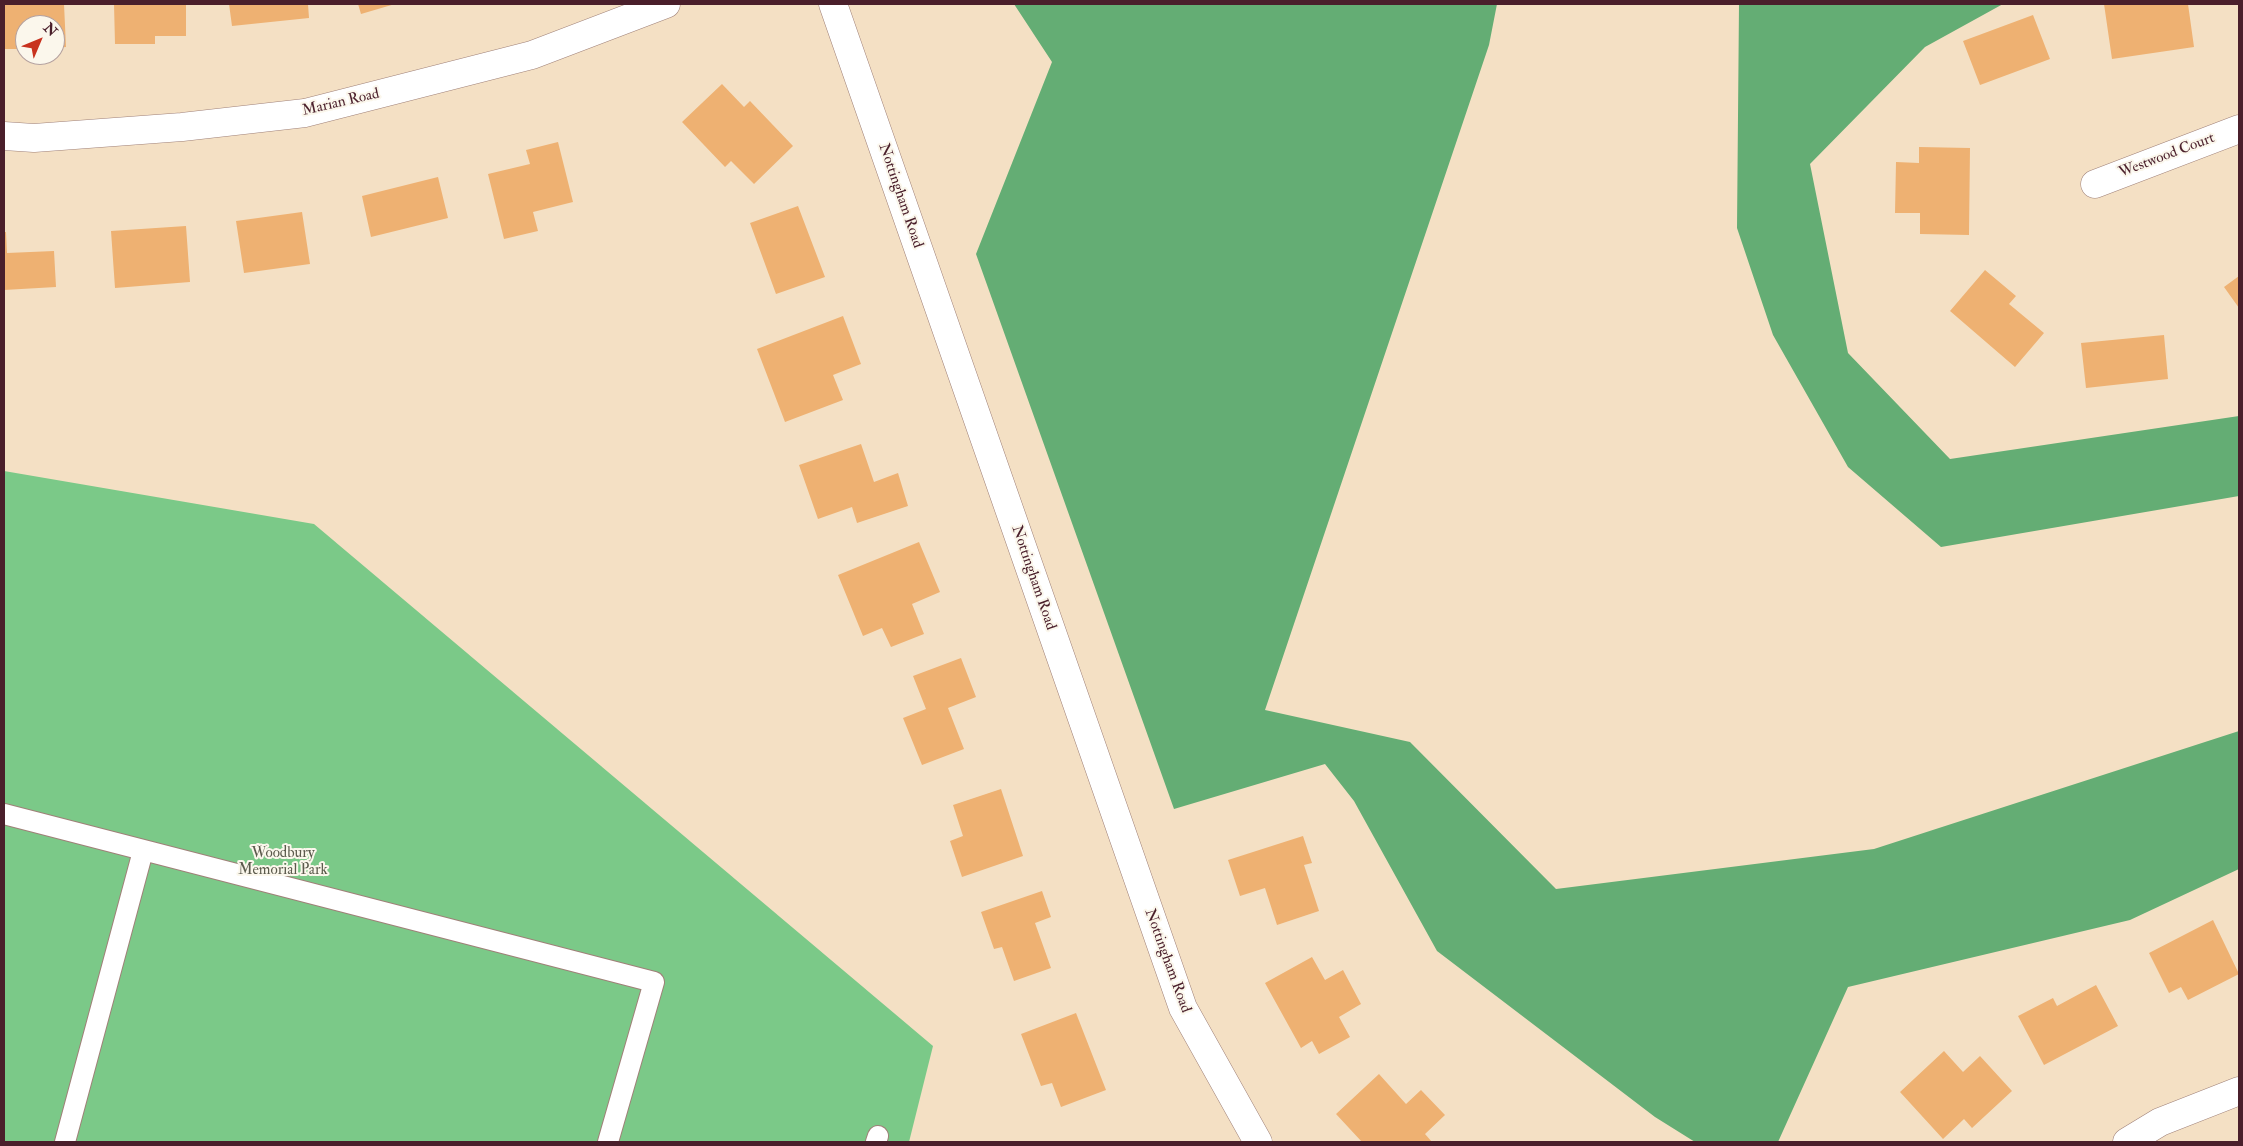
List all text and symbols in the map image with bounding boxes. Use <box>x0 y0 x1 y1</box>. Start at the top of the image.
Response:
north arrow <box>15 15 65 65</box>
text: N <box>40 19 61 40</box>
street label: Marian Road <box>301 85 381 121</box>
street label: Westwood Court <box>2117 130 2217 182</box>
street label: Nottingham Road <box>874 141 926 251</box>
street label: Nottingham Road <box>1007 523 1059 633</box>
park label: Woodbury Memorial Park <box>238 845 328 880</box>
street label: Nottingham Road <box>1140 907 1194 1015</box>

